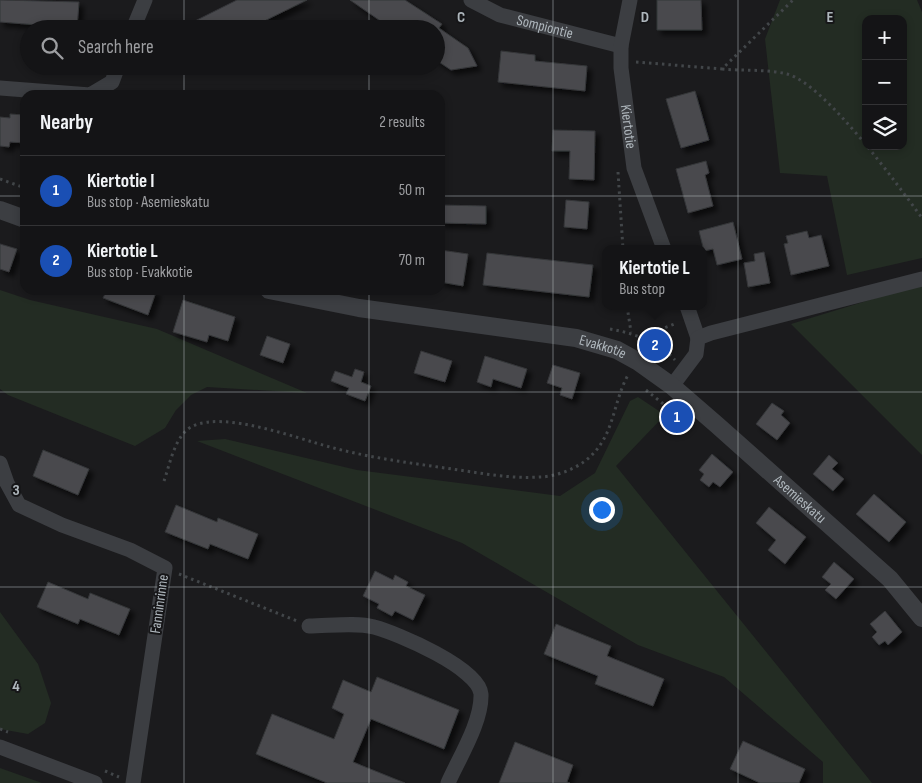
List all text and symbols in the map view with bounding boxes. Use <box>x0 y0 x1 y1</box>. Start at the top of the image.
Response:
text: C <box>457 8 465 27</box>
text: D <box>641 8 649 27</box>
text: E <box>827 8 834 27</box>
street label: Sompiontie <box>515 11 575 43</box>
map controls <box>862 15 907 150</box>
button: + <box>862 15 907 60</box>
search box <box>20 20 445 75</box>
icon: search <box>38 34 66 62</box>
text: Search here <box>78 36 154 59</box>
button: − <box>862 60 907 105</box>
street label: Kiertotie <box>616 104 640 150</box>
button: layers <box>862 105 907 150</box>
text: Nearby <box>40 110 93 135</box>
text: 2 results <box>379 113 425 132</box>
text: Kiertotie I <box>87 170 154 193</box>
text: 1 <box>53 181 59 200</box>
text: 50 m <box>399 181 425 200</box>
text: Bus stop · Asemieskatu <box>87 193 209 212</box>
text: Kiertotie L <box>87 240 158 263</box>
popup <box>602 245 707 310</box>
text: 2 <box>52 251 60 270</box>
text: 70 m <box>399 251 425 270</box>
text: Kiertotie L <box>619 257 690 280</box>
text: Bus stop · Evakkotie <box>87 263 193 282</box>
text: Bus stop <box>619 280 665 299</box>
pin: 2 <box>639 326 671 364</box>
street label: Evakkotie <box>577 330 630 363</box>
pin: 1 <box>661 398 693 436</box>
street label: Asemieskatu <box>769 470 830 528</box>
text: 3 <box>12 481 20 500</box>
your location <box>589 497 615 523</box>
street label: Fanninrinne <box>146 573 173 635</box>
text: 4 <box>12 677 20 696</box>

